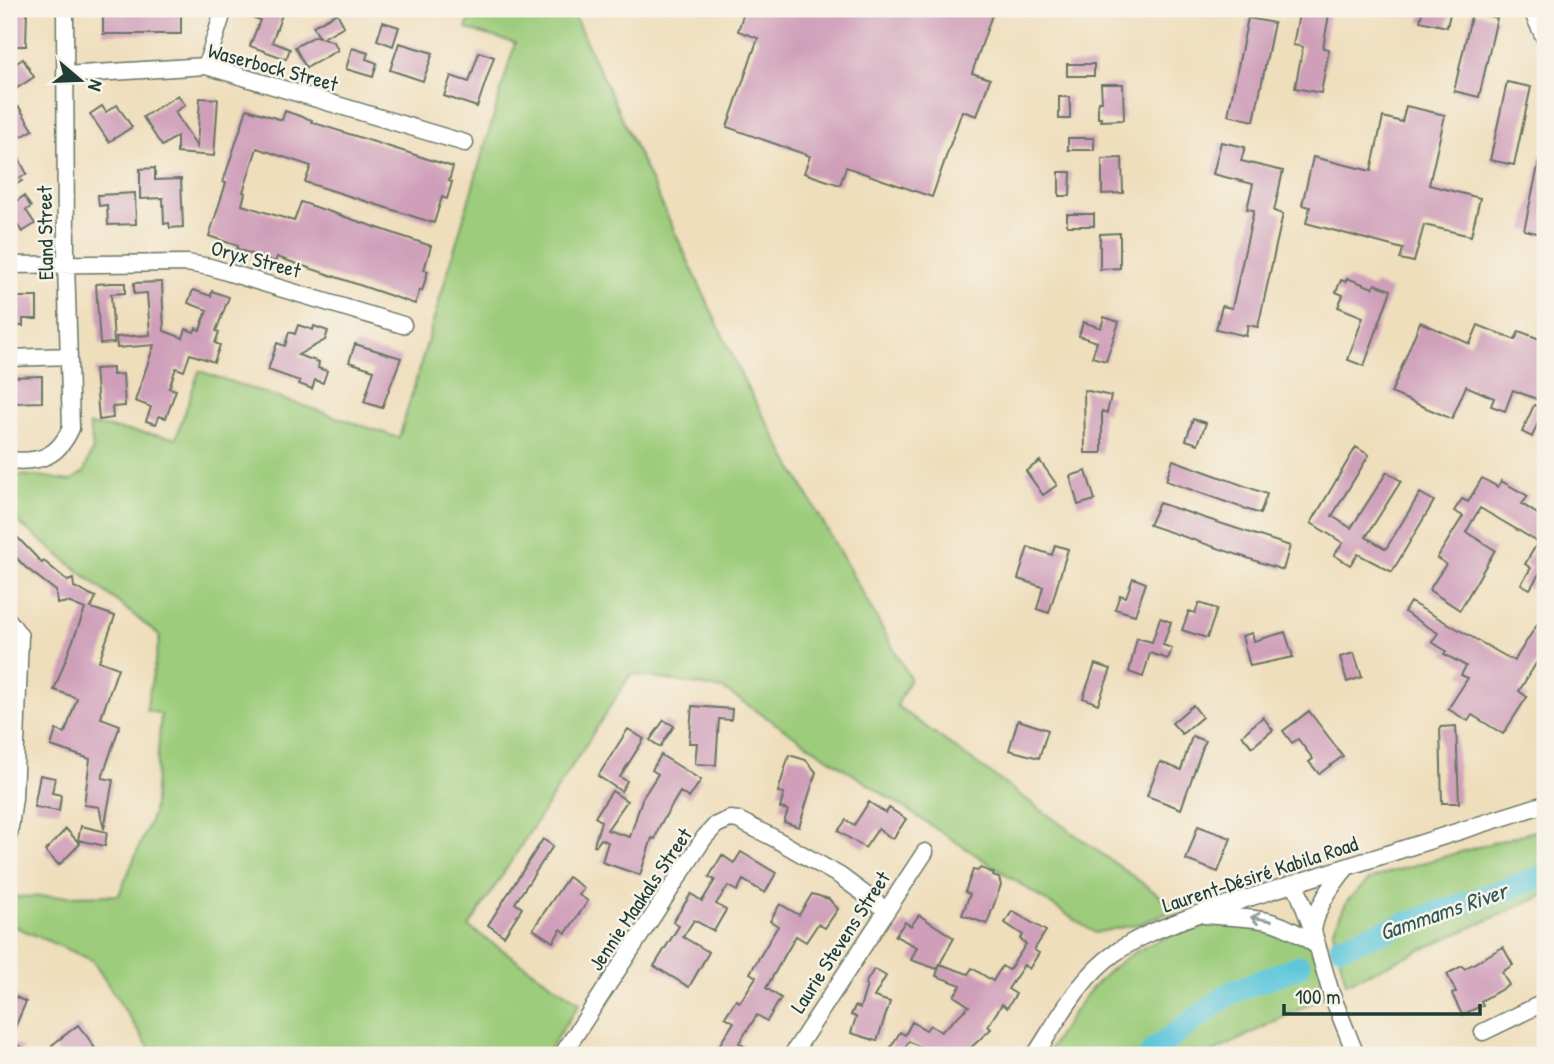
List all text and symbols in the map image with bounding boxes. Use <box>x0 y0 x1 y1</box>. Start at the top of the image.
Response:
street label: Waserbock Street <box>205 36 342 98</box>
north arrow <box>46 46 116 116</box>
text: N <box>82 77 110 95</box>
street label: Eland Street <box>30 185 60 280</box>
street label: Oryx Street <box>208 233 305 285</box>
street label: Jennie Maakals Street <box>581 821 699 976</box>
street label: Laurent-Désiré Kabila Road <box>1158 829 1362 919</box>
street label: Laurie Stevens Street <box>783 865 897 1019</box>
water label: Gammams River <box>1375 874 1514 947</box>
one-way arrow <box>1250 911 1273 925</box>
scale bar <box>1284 973 1480 1017</box>
text: 100 m <box>1295 982 1341 1011</box>

